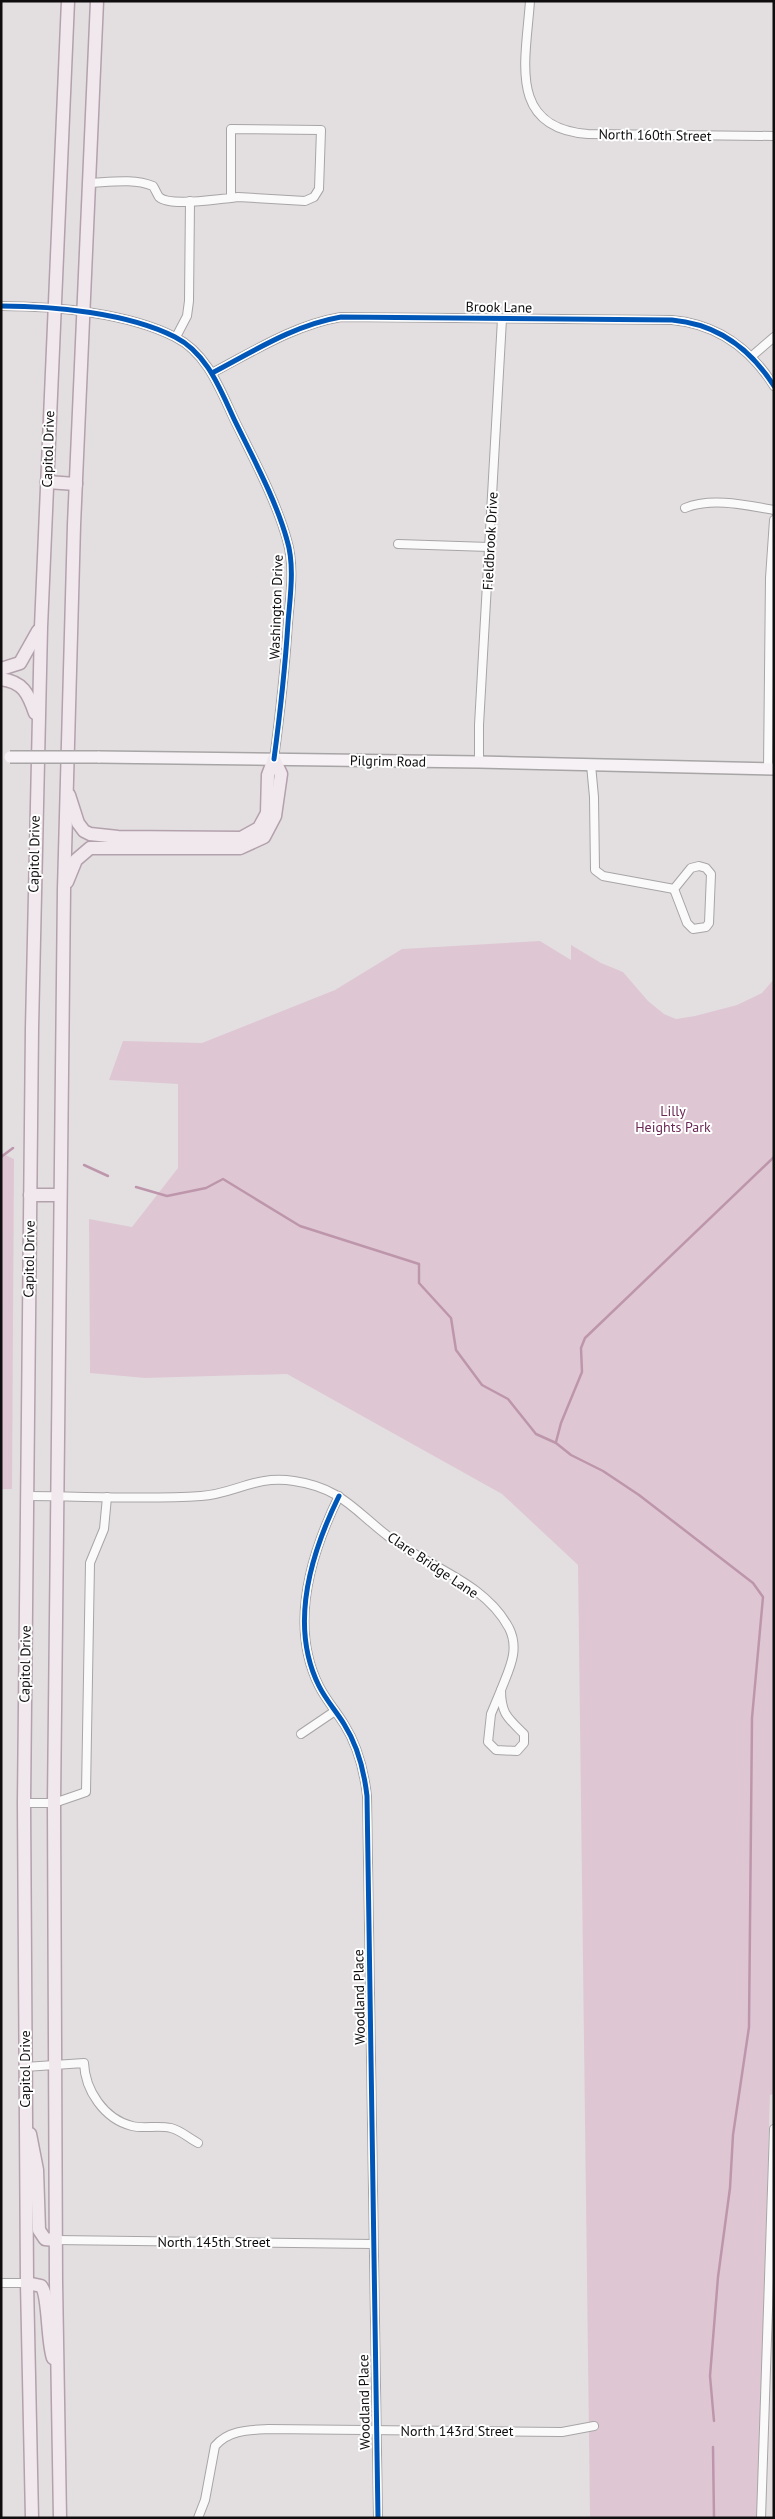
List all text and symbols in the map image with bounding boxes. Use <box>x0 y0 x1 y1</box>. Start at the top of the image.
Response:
street label: North 160th Street <box>598 125 712 145</box>
street label: Brook Lane <box>466 297 532 317</box>
street label: Capitol Drive <box>38 410 58 488</box>
street label: Fieldbrook Drive <box>478 491 502 591</box>
street label: Washington Drive <box>265 554 287 660</box>
street label: Pilgrim Road <box>350 751 426 771</box>
street label: Capitol Drive <box>24 815 44 893</box>
park label: Lilly Heights Park <box>635 1102 711 1136</box>
street label: Capitol Drive <box>19 1220 39 1298</box>
street label: Clare Bridge Lane <box>384 1528 482 1602</box>
street label: Capitol Drive <box>15 1625 35 1703</box>
street label: Woodland Place <box>349 1949 369 2045</box>
street label: Capitol Drive <box>16 2030 34 2108</box>
street label: North 145th Street <box>157 2233 271 2251</box>
street label: Woodland Place <box>354 2354 374 2450</box>
street label: North 143rd Street <box>401 2422 514 2440</box>

